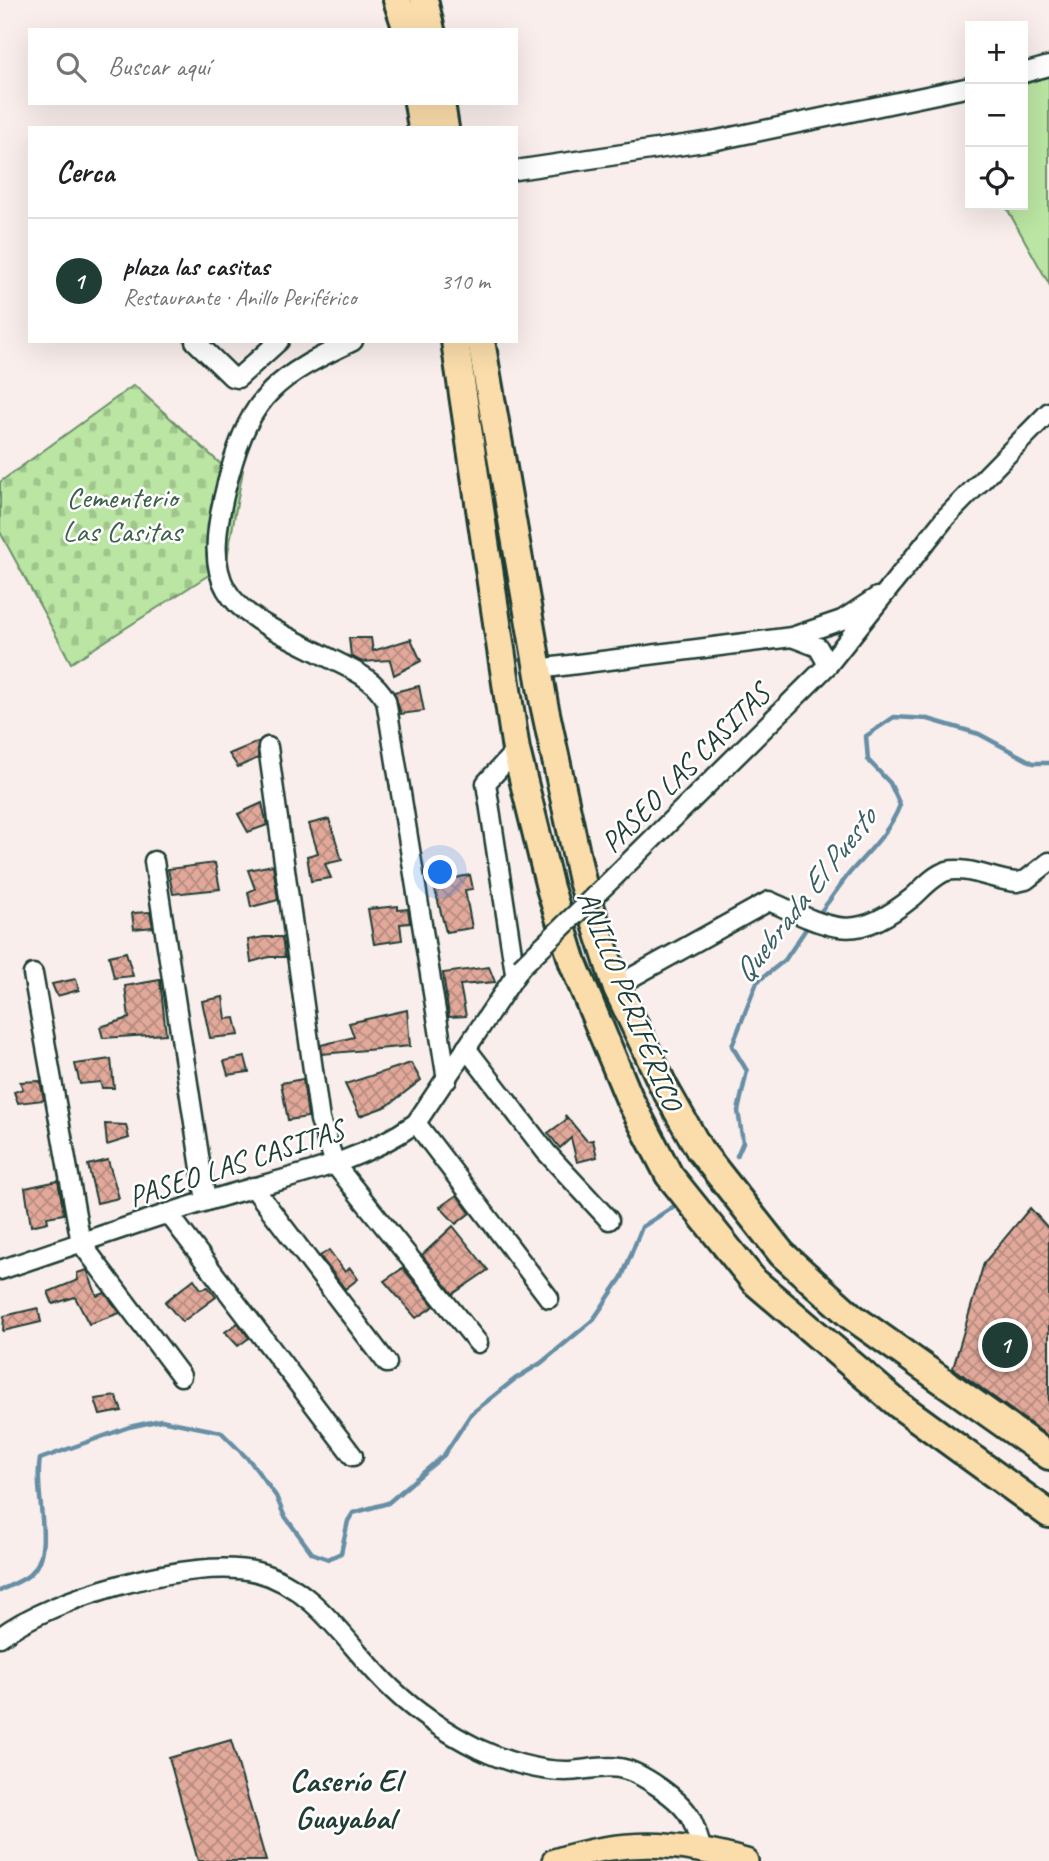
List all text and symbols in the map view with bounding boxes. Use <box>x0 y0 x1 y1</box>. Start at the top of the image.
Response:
map controls <box>965 21 1028 210</box>
button: + <box>965 21 1028 84</box>
search box <box>28 28 518 105</box>
icon: search <box>52 48 90 86</box>
text: Buscar aquí <box>108 50 210 83</box>
button: − <box>965 84 1028 147</box>
button: locate <box>965 147 1028 210</box>
text: Cerca <box>56 153 114 191</box>
text: plaza las casitas <box>123 250 269 283</box>
text: 1 <box>74 267 84 296</box>
text: 310 m <box>441 267 490 296</box>
text: Restaurante · Anillo Periférico <box>123 283 356 312</box>
park label: Cementerio Las Casitas <box>63 478 184 550</box>
street label: PASEO LAS CASITAS <box>592 673 780 861</box>
water label: Quebrada El Puesto <box>723 796 888 991</box>
your location <box>423 855 457 889</box>
street label: ANILLO PERIFÉRICO <box>569 885 693 1118</box>
street label: PASEO LAS CASITAS <box>124 1109 352 1216</box>
pin: 1 <box>982 1319 1028 1371</box>
district label: Caserío El Guayabal <box>289 1760 407 1838</box>

